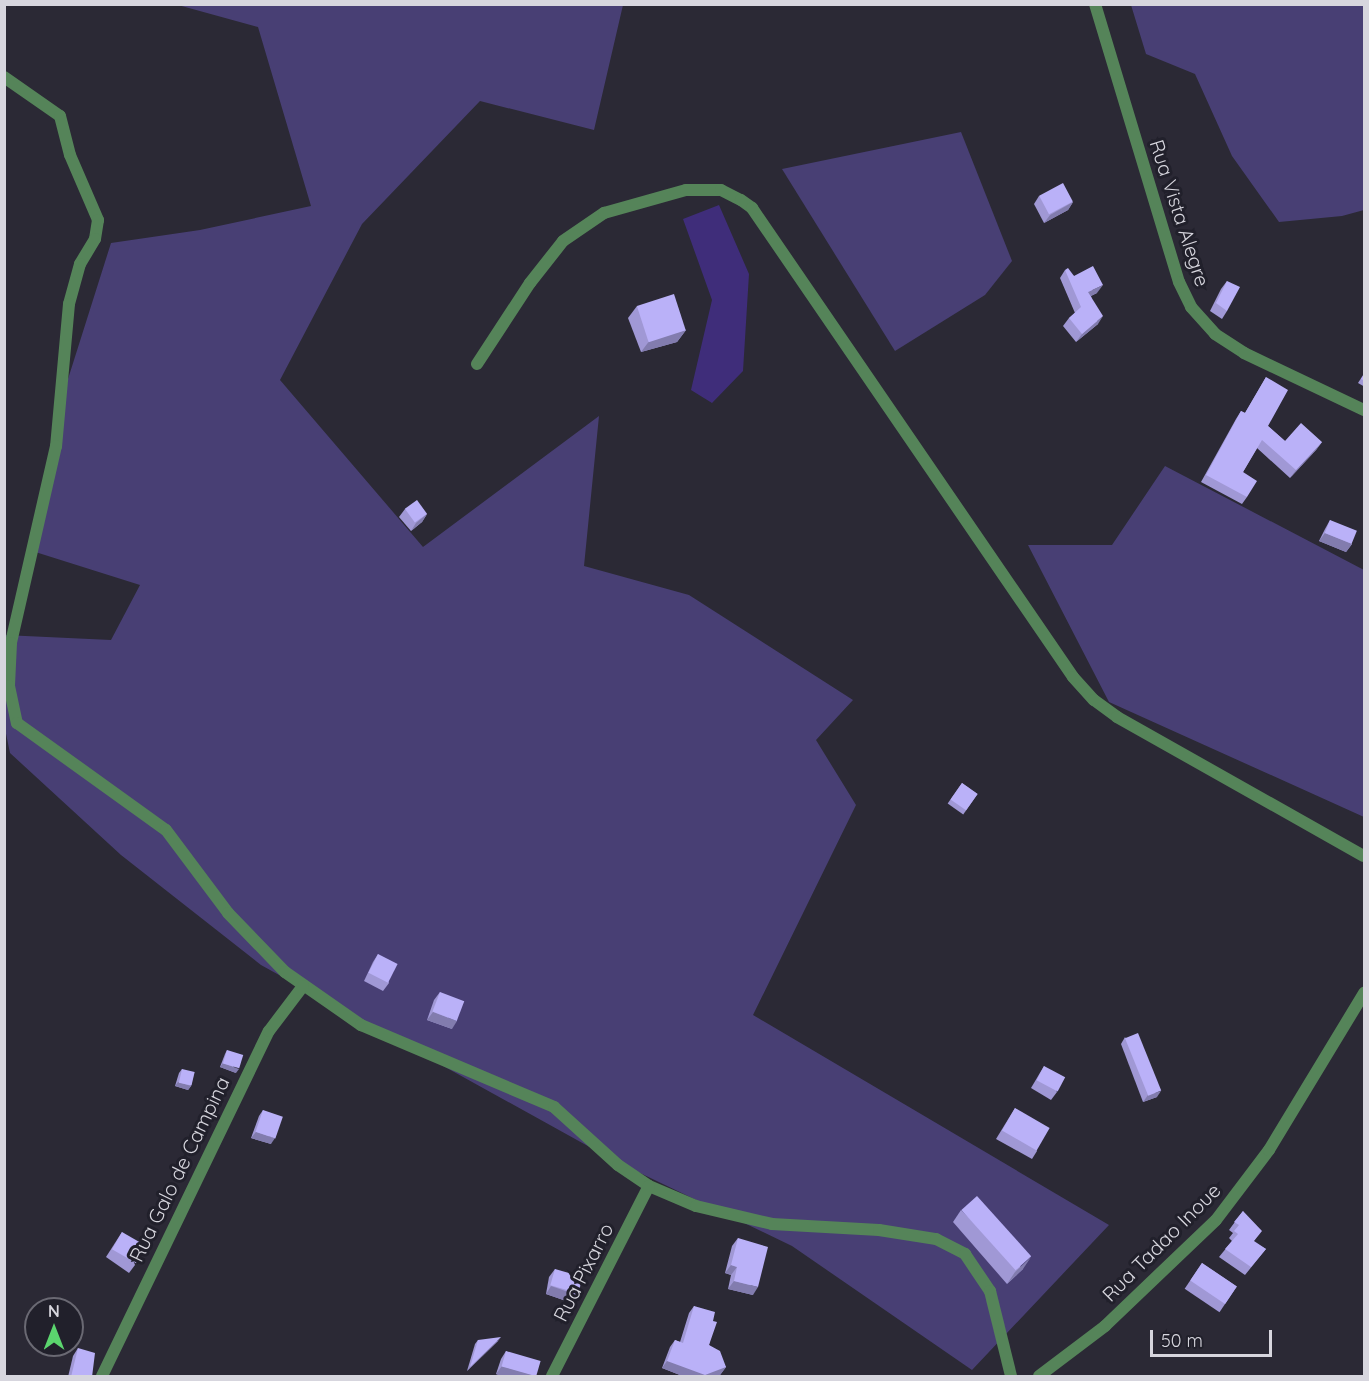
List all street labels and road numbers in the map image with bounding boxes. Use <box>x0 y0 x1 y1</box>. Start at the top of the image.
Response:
street label: Rua Vista Alegre <box>1145 137 1215 289</box>
street label: Rua Galo de Campina <box>124 1073 234 1265</box>
street label: Rua Tadao Inoue <box>1097 1178 1225 1306</box>
street label: Rua Pixarro <box>548 1219 618 1325</box>

